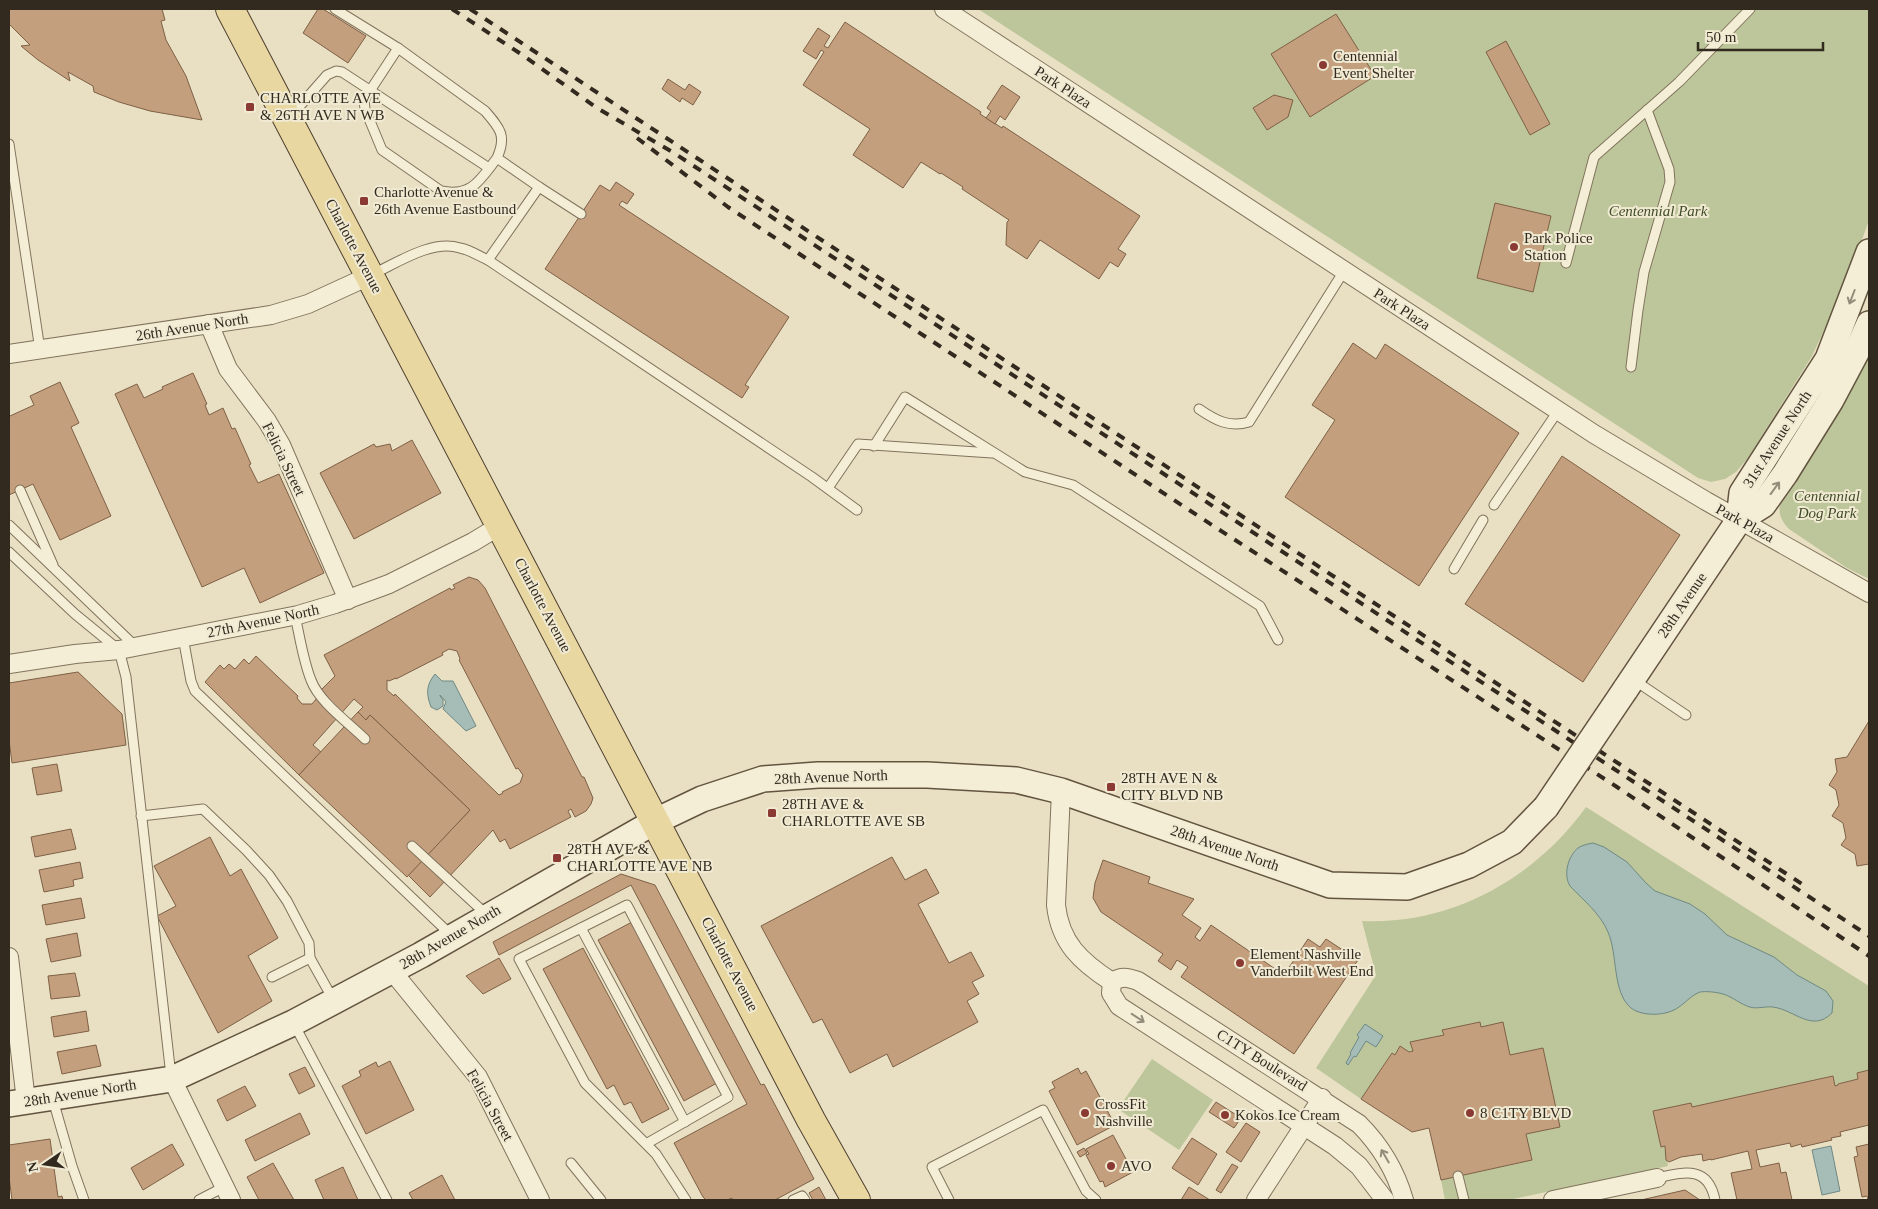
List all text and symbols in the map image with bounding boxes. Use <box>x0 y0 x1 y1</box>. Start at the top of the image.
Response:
scale bar <box>1698 20 1823 52</box>
text: 50 m <box>1706 29 1737 45</box>
place label: Centennial Event Shelter <box>1333 48 1414 81</box>
marker: Centennial Event Shelter <box>1317 59 1329 71</box>
street label: Park Plaza <box>1032 63 1094 111</box>
place label: CHARLOTTE AVE & 26TH AVE N WB <box>260 90 384 123</box>
marker: CHARLOTTE AVE & 26TH AVE N WB <box>244 101 256 113</box>
place label: Charlotte Avenue & 26th Avenue Eastbound <box>374 184 517 217</box>
marker: Charlotte Avenue & 26th Avenue Eastbound <box>358 195 370 207</box>
street label: Charlotte Avenue <box>322 196 386 296</box>
park label: Centennial Park <box>1609 203 1708 219</box>
place label: Park Police Station <box>1524 230 1593 263</box>
marker: Park Police Station <box>1508 241 1520 253</box>
street label: Park Plaza <box>1371 285 1433 333</box>
one-way arrow <box>1847 289 1856 304</box>
street label: 26th Avenue North <box>135 310 250 344</box>
street label: 31st Avenue North <box>1740 387 1815 490</box>
street label: Felicia Street <box>259 420 309 499</box>
one-way arrow <box>1770 481 1780 495</box>
park label: Centennial Dog Park <box>1794 488 1860 521</box>
street label: Park Plaza <box>1713 501 1777 546</box>
street label: Charlotte Avenue <box>511 555 575 655</box>
street label: 28th Avenue <box>1654 569 1710 641</box>
street label: 27th Avenue North <box>206 601 321 641</box>
street label: 28th Avenue North <box>774 767 889 787</box>
place label: 28TH AVE N & CITY BLVD NB <box>1121 770 1223 803</box>
marker: 28TH AVE N & CITY BLVD NB <box>1105 781 1117 793</box>
place label: 28TH AVE & CHARLOTTE AVE SB <box>782 796 925 829</box>
marker: 28TH AVE & CHARLOTTE AVE SB <box>766 807 778 819</box>
street label: 28th Avenue North <box>1169 822 1282 874</box>
place label: 28TH AVE & CHARLOTTE AVE NB <box>567 841 713 874</box>
marker: 28TH AVE & CHARLOTTE AVE NB <box>551 852 563 864</box>
street label: 28th Avenue North <box>397 901 504 972</box>
street label: Charlotte Avenue <box>698 914 762 1014</box>
place label: Element Nashville Vanderbilt West End <box>1250 946 1374 979</box>
marker: Element Nashville Vanderbilt West End <box>1234 957 1246 969</box>
one-way arrow <box>1130 1014 1144 1024</box>
street label: C1TY Boulevard <box>1214 1026 1310 1094</box>
street label: Felicia Street <box>464 1066 517 1144</box>
street label: 28th Avenue North <box>23 1076 138 1110</box>
place label: CrossFit Nashville <box>1095 1096 1153 1129</box>
place label: 8 C1TY BLVD <box>1480 1105 1572 1121</box>
marker: CrossFit Nashville <box>1079 1107 1091 1119</box>
place label: Kokos Ice Cream <box>1235 1107 1340 1123</box>
marker: 8 C1TY BLVD <box>1464 1107 1476 1119</box>
marker: Kokos Ice Cream <box>1219 1109 1231 1121</box>
north arrow <box>20 1139 70 1189</box>
one-way arrow <box>1379 1149 1389 1163</box>
place label: AVO <box>1121 1158 1152 1174</box>
text: N <box>24 1160 41 1173</box>
marker: AVO <box>1105 1160 1117 1172</box>

